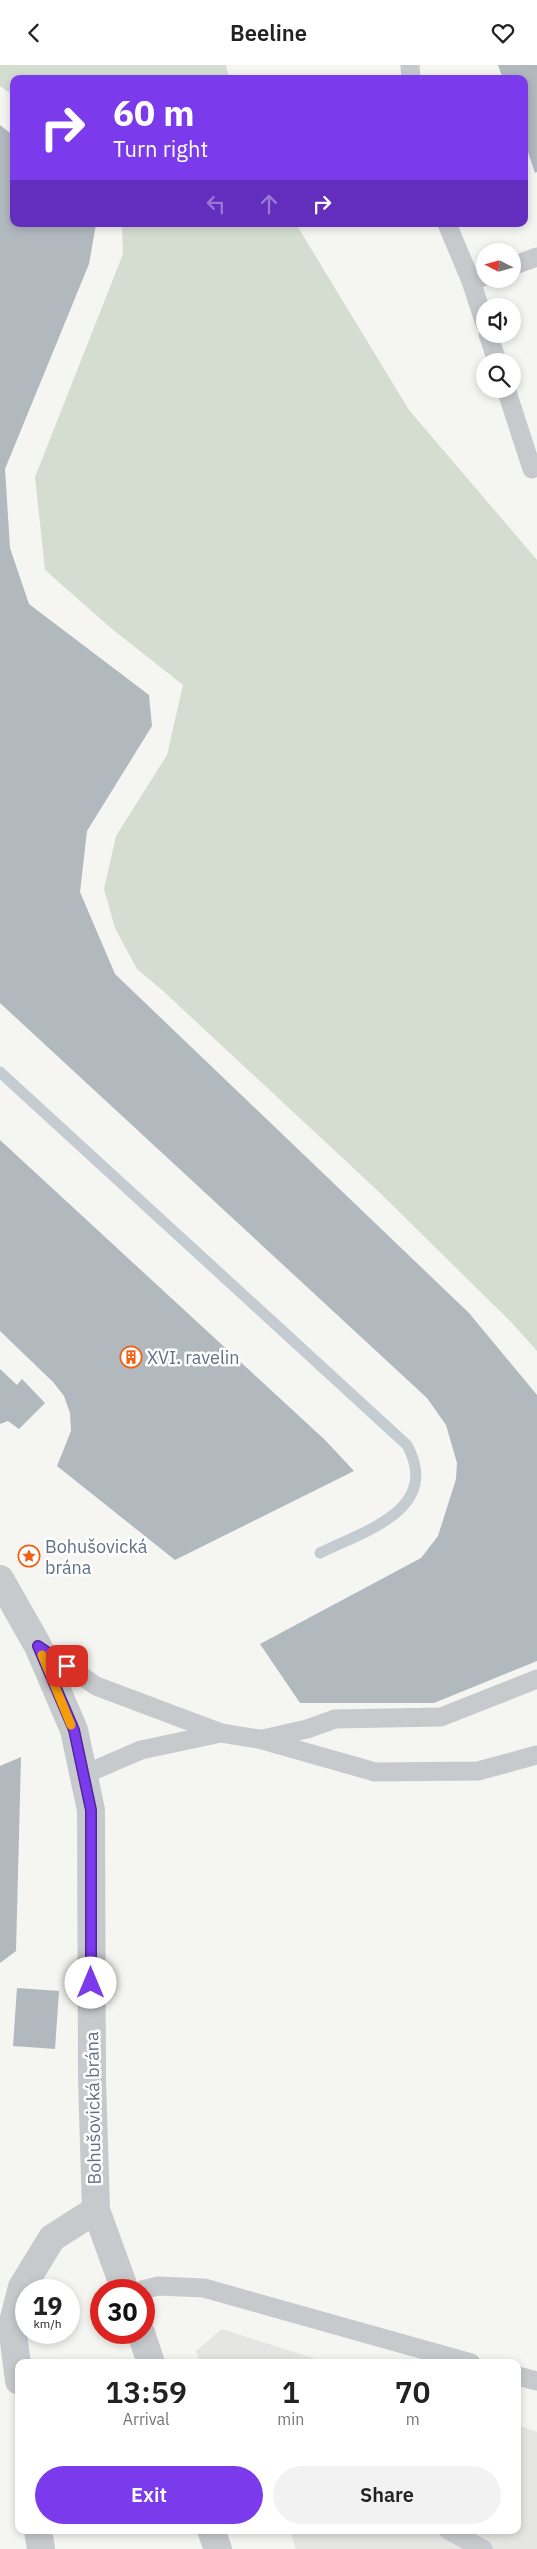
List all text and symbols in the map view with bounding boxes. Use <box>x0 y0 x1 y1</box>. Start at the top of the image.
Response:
text: Beeline <box>230 18 307 47</box>
icon: back <box>20 19 48 47</box>
icon: heart <box>489 19 517 47</box>
text: 60 m <box>113 90 195 136</box>
icon: right <box>30 95 95 160</box>
text: Turn right <box>113 134 208 163</box>
icon: left <box>202 190 230 218</box>
icon: ahead <box>255 190 283 218</box>
icon: right <box>308 190 336 218</box>
north arrow <box>476 243 521 287</box>
map controls <box>476 243 521 398</box>
button: sound <box>476 298 521 343</box>
button: search <box>476 353 521 398</box>
building icon: XVI. ravelin <box>119 1345 143 1369</box>
place label: XVI. ravelin <box>147 1346 240 1369</box>
place label: Bohušovická brána <box>45 1535 148 1579</box>
place icon: Bohušovická brána <box>17 1544 41 1568</box>
pin <box>46 1645 88 1687</box>
icon: arrive <box>53 1652 81 1680</box>
position arrow <box>64 1956 116 2008</box>
street label: Bohušovická brána <box>80 2031 106 2185</box>
speed limit sign: 30 <box>90 2279 155 2344</box>
text: 19 <box>32 2289 63 2322</box>
text: km/h <box>33 2316 62 2331</box>
text: 13:59 <box>105 2372 187 2411</box>
text: 1 <box>282 2372 300 2411</box>
text: 70 <box>395 2372 431 2411</box>
text: Arrival <box>123 2409 169 2429</box>
text: min <box>277 2409 304 2429</box>
text: m <box>406 2409 420 2429</box>
button: Exit <box>35 2466 263 2524</box>
button: Share <box>273 2466 501 2524</box>

